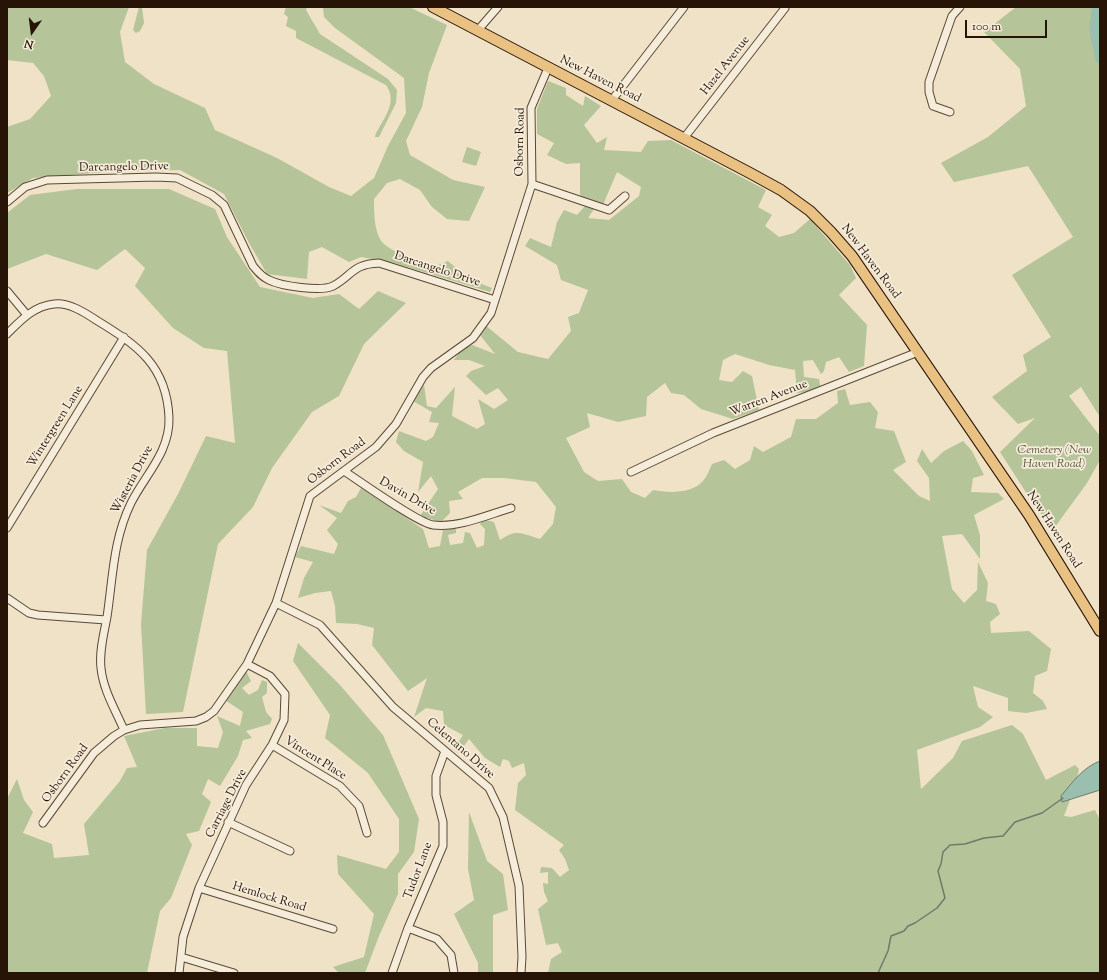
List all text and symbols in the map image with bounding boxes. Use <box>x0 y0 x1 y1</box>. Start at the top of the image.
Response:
north arrow <box>12 12 52 52</box>
scale bar <box>967 12 1049 38</box>
text: 100 m <box>972 18 1001 36</box>
street label: Hazel Avenue <box>698 34 754 98</box>
text: N <box>23 35 35 52</box>
street label: New Haven Road <box>557 53 643 107</box>
street label: Osborn Road <box>513 107 529 177</box>
street label: Darcangelo Drive <box>79 160 169 176</box>
street label: New Haven Road <box>837 222 903 302</box>
street label: Darcangelo Drive <box>392 249 482 291</box>
street label: Warren Avenue <box>728 378 810 420</box>
street label: Wintergreen Lane <box>25 383 87 471</box>
street label: Osborn Road <box>305 435 369 489</box>
street label: Wisteria Drive <box>109 443 157 517</box>
park label: Cemetery (New Haven Road) <box>1017 444 1091 472</box>
street label: Davin Drive <box>376 475 438 519</box>
street label: New Haven Road <box>1023 489 1083 571</box>
street label: Celentano Drive <box>423 716 497 782</box>
street label: Vincent Place <box>281 734 349 784</box>
street label: Osborn Road <box>40 742 92 806</box>
street label: Carriage Drive <box>203 767 251 841</box>
street label: Tudor Lane <box>402 840 436 902</box>
street label: Hemlock Road <box>230 880 308 916</box>

